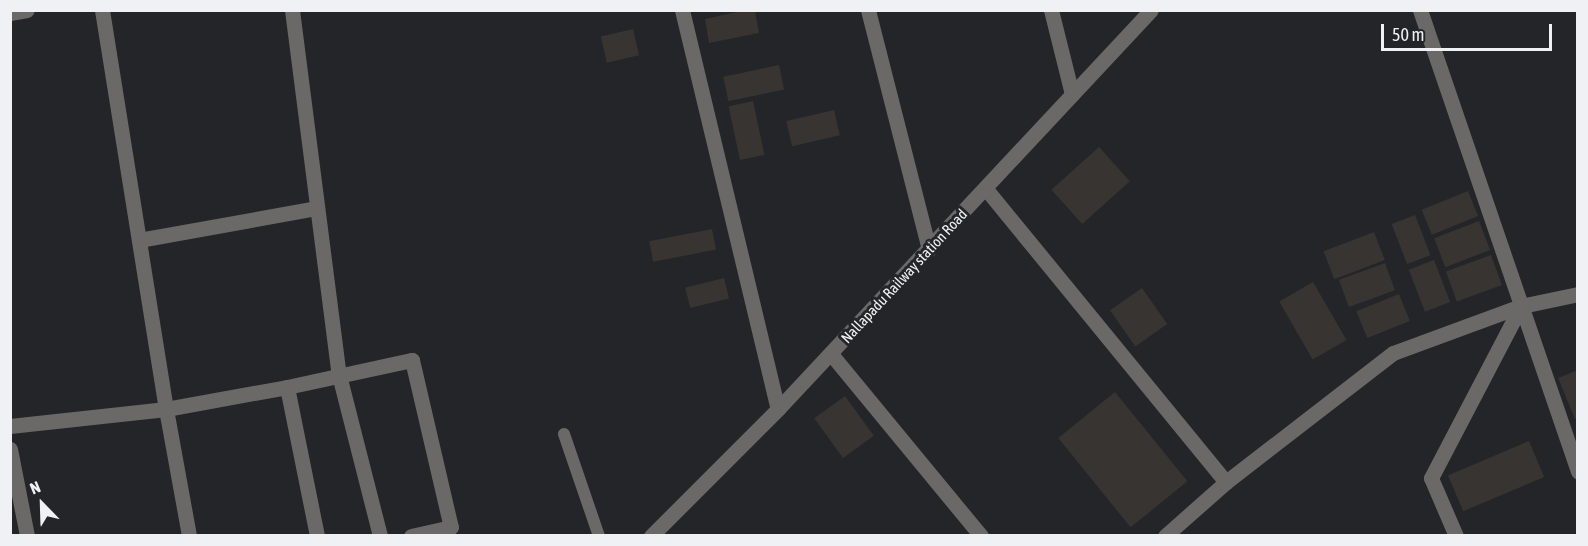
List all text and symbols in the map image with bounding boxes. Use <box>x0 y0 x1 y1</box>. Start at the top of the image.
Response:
scale bar <box>1384 12 1555 50</box>
text: 50 m <box>1392 24 1424 45</box>
street label: Nallapadu Railway station Road <box>837 205 971 347</box>
north arrow <box>12 474 72 534</box>
text: N <box>27 477 43 498</box>

